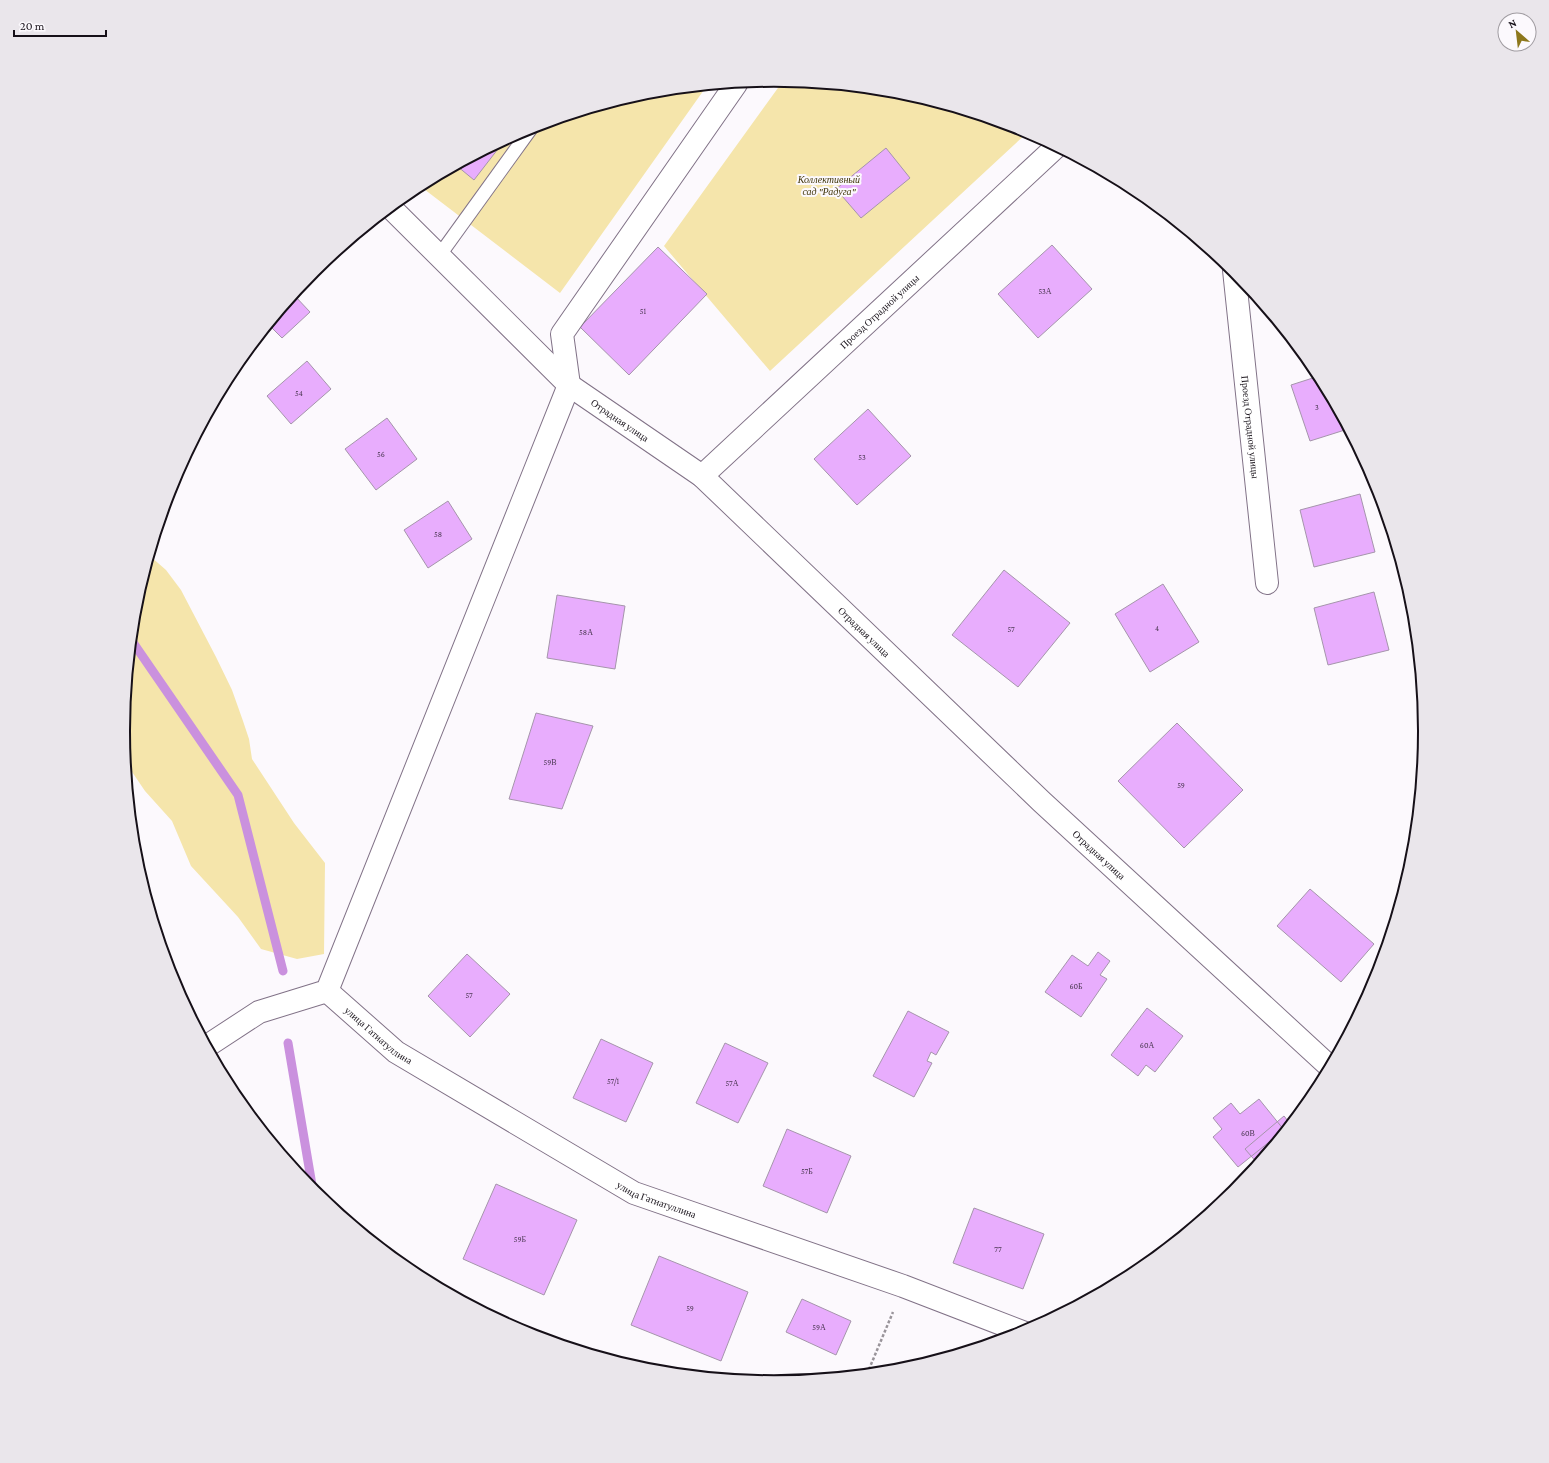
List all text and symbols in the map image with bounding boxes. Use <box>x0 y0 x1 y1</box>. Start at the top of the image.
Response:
scale bar <box>14 12 106 38</box>
north arrow <box>1497 12 1537 52</box>
text: N <box>1506 16 1519 30</box>
text: 20 m <box>20 19 45 33</box>
park label: Коллективный сад "Радуга" <box>797 174 860 197</box>
street label: Проезд Отрадной улицы <box>838 272 921 351</box>
house number: 53А <box>1038 287 1052 296</box>
house number: 51 <box>640 307 647 316</box>
street label: Проезд Отрадной улицы <box>1240 375 1261 479</box>
house number: 54 <box>295 389 303 398</box>
street label: Отрадная улица <box>589 396 651 444</box>
house number: 3 <box>1315 403 1319 412</box>
house number: 56 <box>377 450 385 459</box>
house number: 53 <box>858 453 866 462</box>
house number: 58 <box>434 530 442 539</box>
street label: Отрадная улица <box>836 604 893 659</box>
house number: 4 <box>1155 624 1159 633</box>
house number: 57 <box>1007 625 1015 634</box>
house number: 58А <box>579 628 593 637</box>
house number: 59В <box>543 758 557 767</box>
house number: 59 <box>1177 781 1185 790</box>
street label: Отрадная улица <box>1071 828 1128 882</box>
house number: 60Б <box>1069 982 1083 991</box>
house number: 57 <box>465 991 473 1000</box>
street label: улица Гатиатуллина <box>343 1004 415 1066</box>
house number: 60А <box>1140 1041 1154 1050</box>
house number: 57/1 <box>607 1077 619 1086</box>
house number: 57А <box>725 1079 739 1088</box>
house number: 60В <box>1241 1129 1255 1138</box>
house number: 57Б <box>801 1167 813 1176</box>
street label: улица Гатиатуллина <box>615 1179 698 1220</box>
house number: 59Б <box>514 1235 527 1244</box>
house number: 77 <box>994 1245 1002 1254</box>
house number: 59 <box>686 1304 694 1313</box>
house number: 59А <box>812 1323 826 1332</box>

